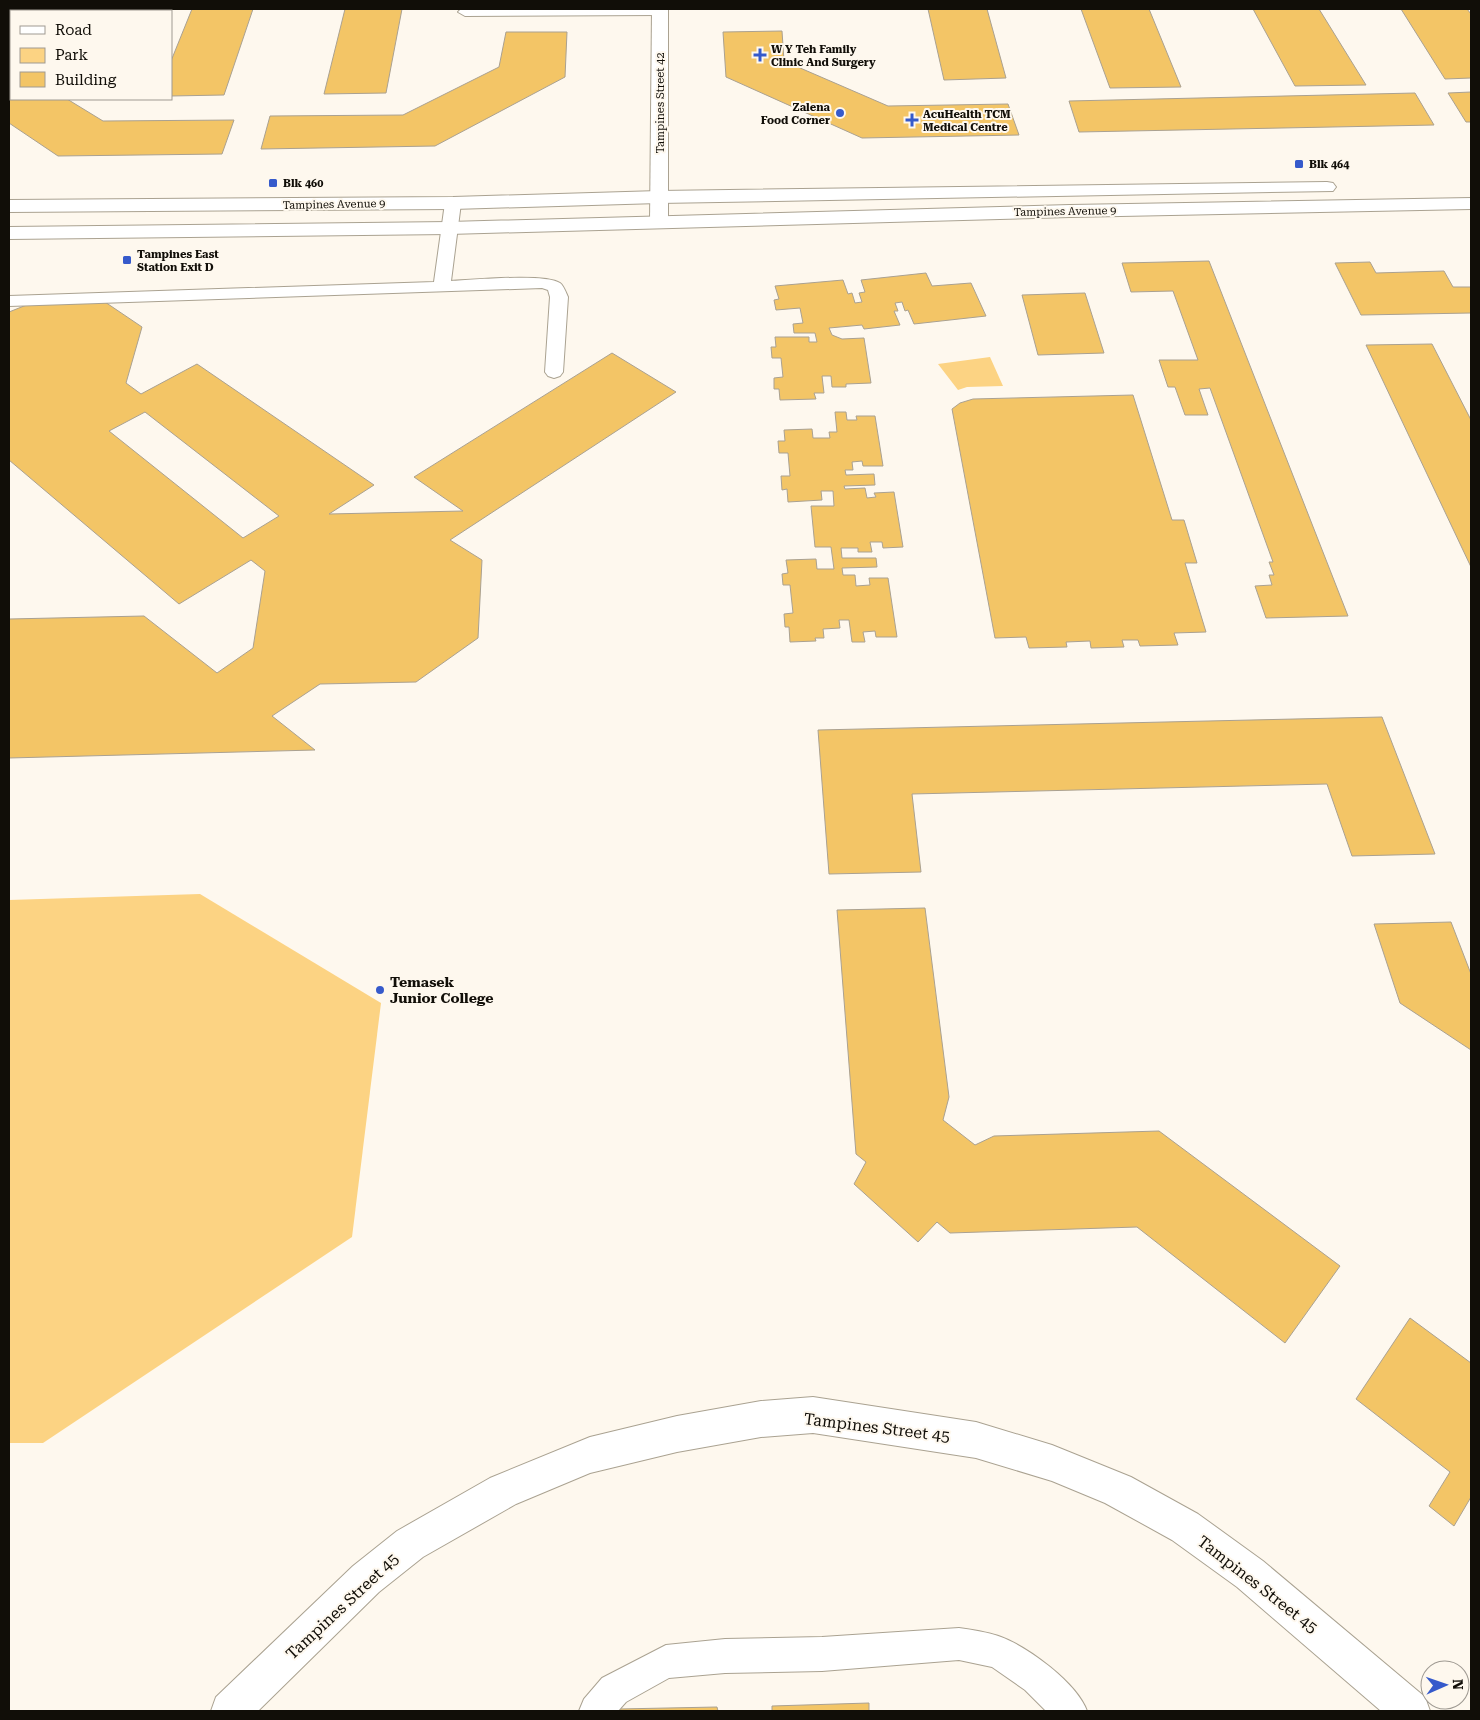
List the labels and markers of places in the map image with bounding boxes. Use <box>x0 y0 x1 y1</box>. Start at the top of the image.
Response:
place label: W Y Teh Family Clinic And Surgery <box>771 43 876 69</box>
marker: W Y Teh Family Clinic And Surgery <box>753 48 767 62</box>
place label: Zalena Food Corner <box>761 101 831 127</box>
marker: Zalena Food Corner <box>834 107 846 119</box>
place label: AcuHealth TCM Medical Centre <box>923 108 1011 134</box>
marker: AcuHealth TCM Medical Centre <box>905 113 919 127</box>
marker: Blk 464 <box>1293 158 1305 170</box>
place label: Blk 464 <box>1309 158 1350 171</box>
marker: Blk 460 <box>267 177 279 189</box>
place label: Blk 460 <box>283 177 323 190</box>
place label: Tampines East Station Exit D <box>137 248 219 274</box>
marker: Tampines East Station Exit D <box>121 254 133 266</box>
place label: Temasek Junior College <box>390 974 493 1006</box>
marker: Temasek Junior College <box>374 984 386 996</box>

